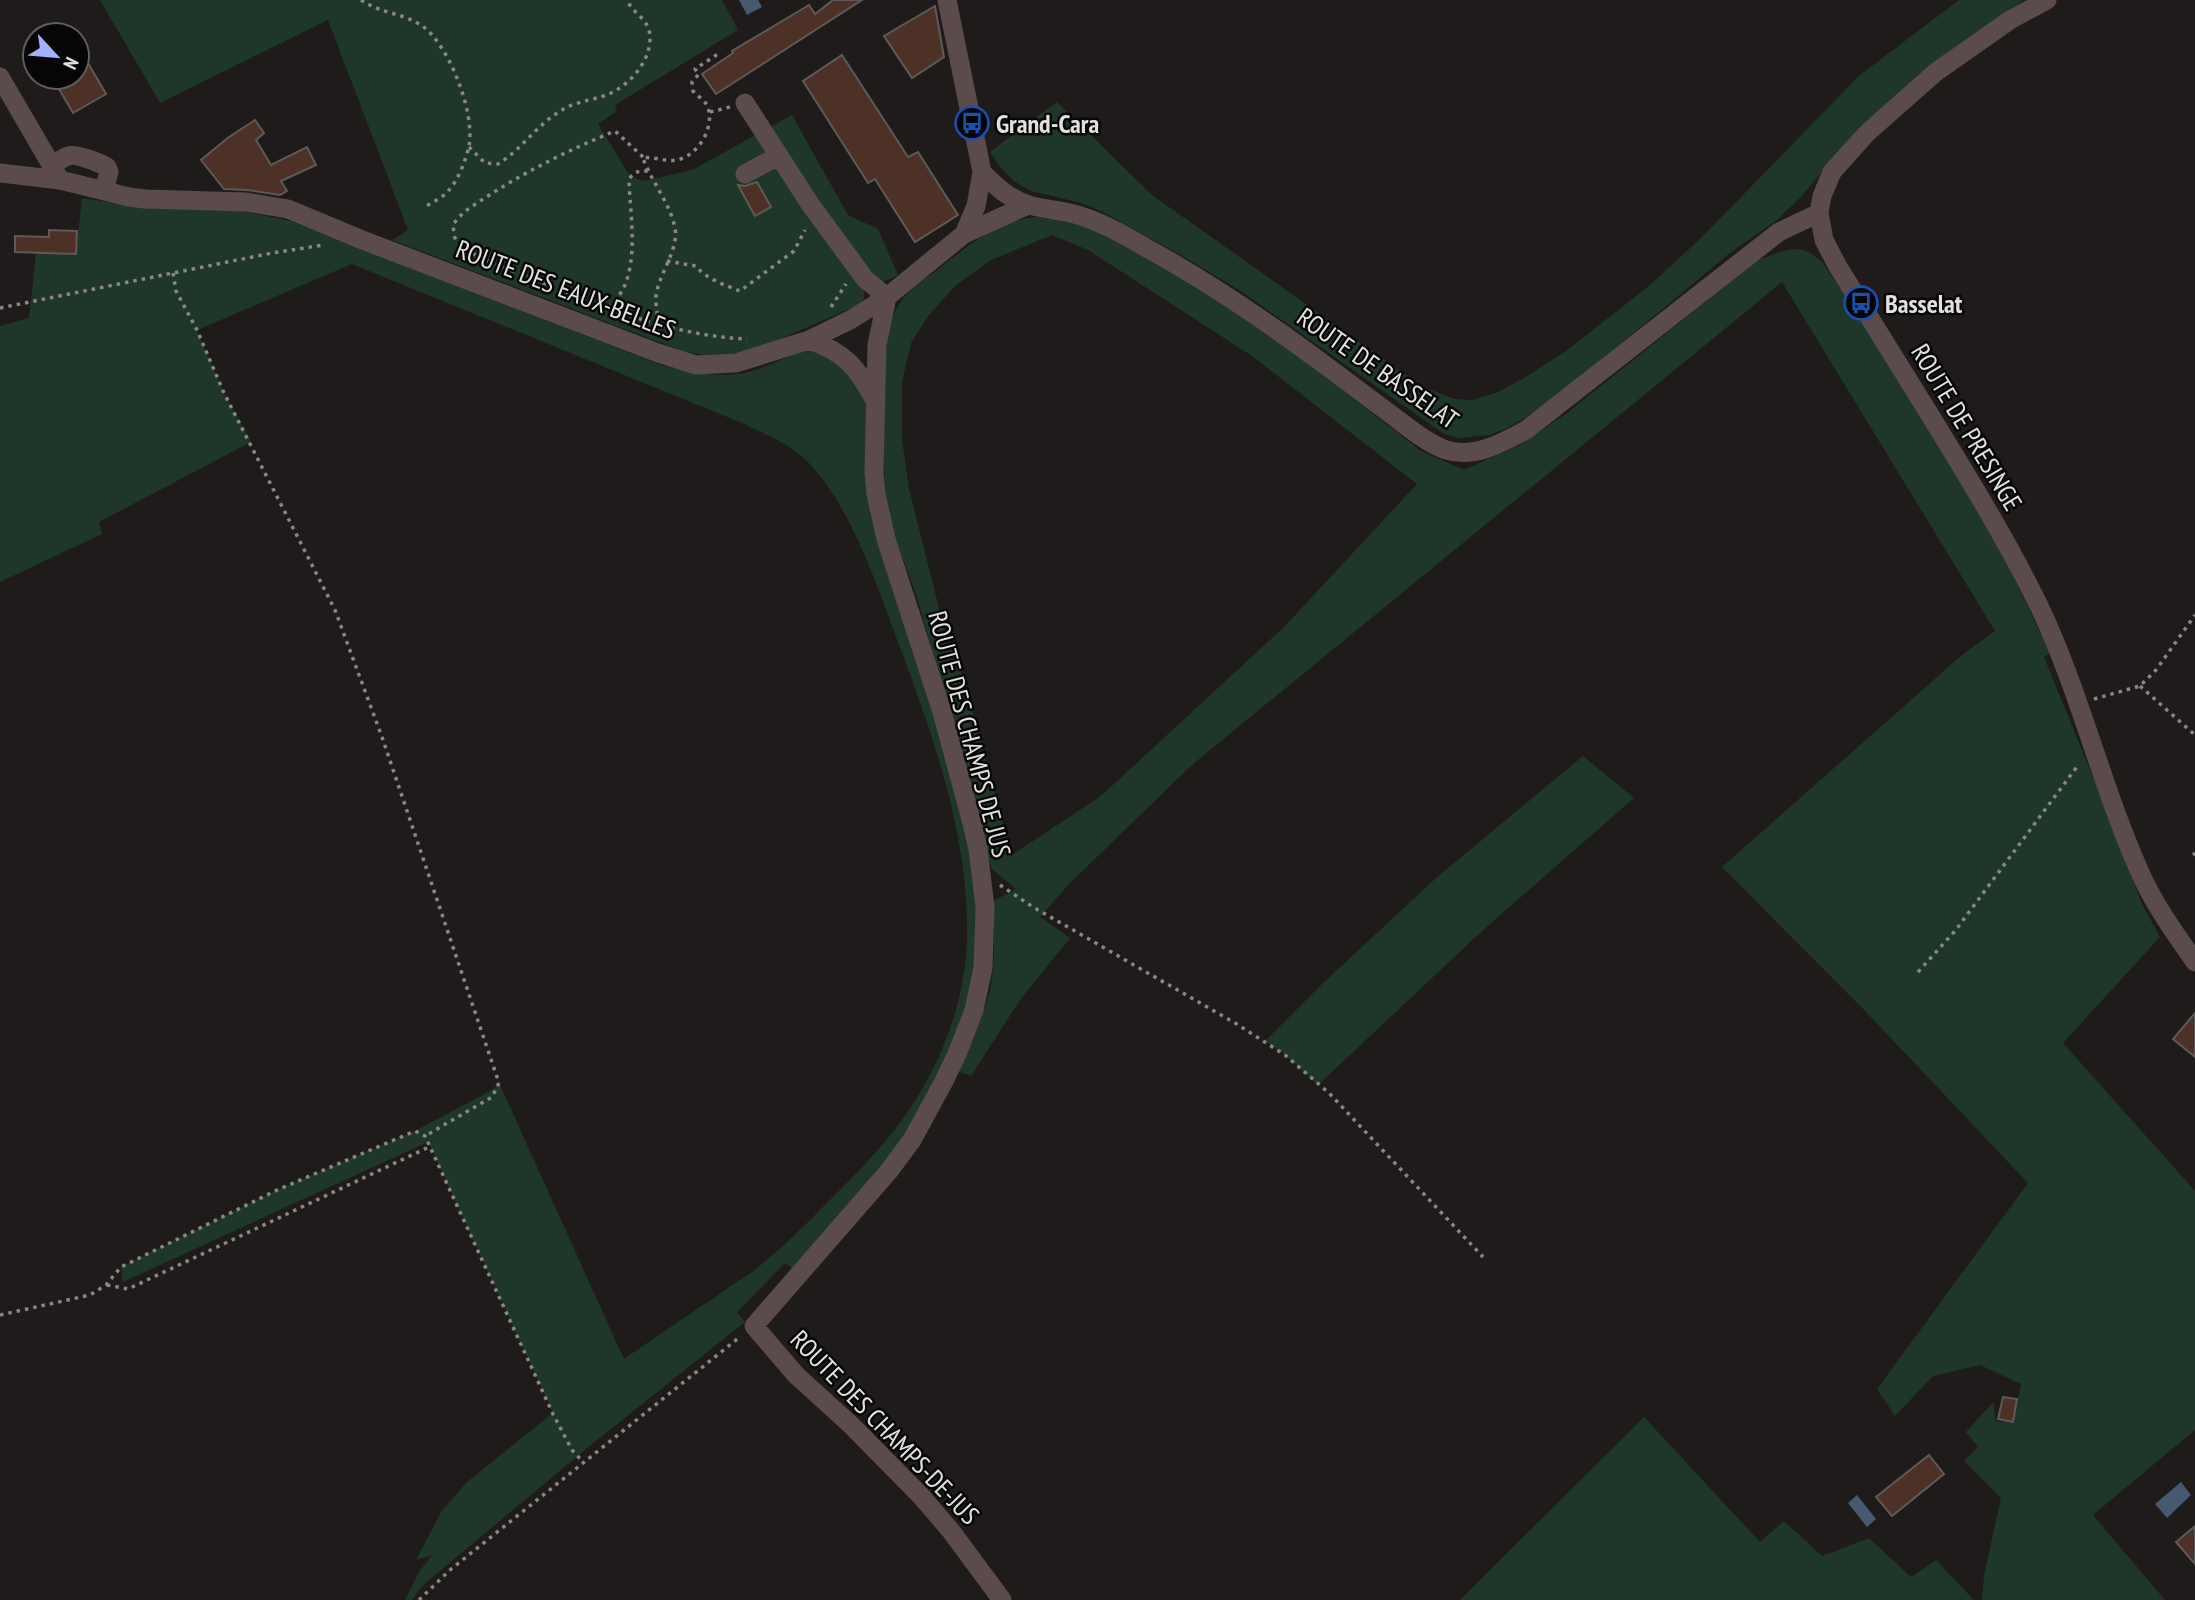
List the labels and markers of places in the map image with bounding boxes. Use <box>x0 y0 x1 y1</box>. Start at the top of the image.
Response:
bus stop icon: Grand-Cara <box>953 104 991 142</box>
place label: Grand-Cara <box>996 107 1099 140</box>
bus stop icon: Basselat <box>1842 284 1880 322</box>
place label: Basselat <box>1885 287 1963 320</box>

